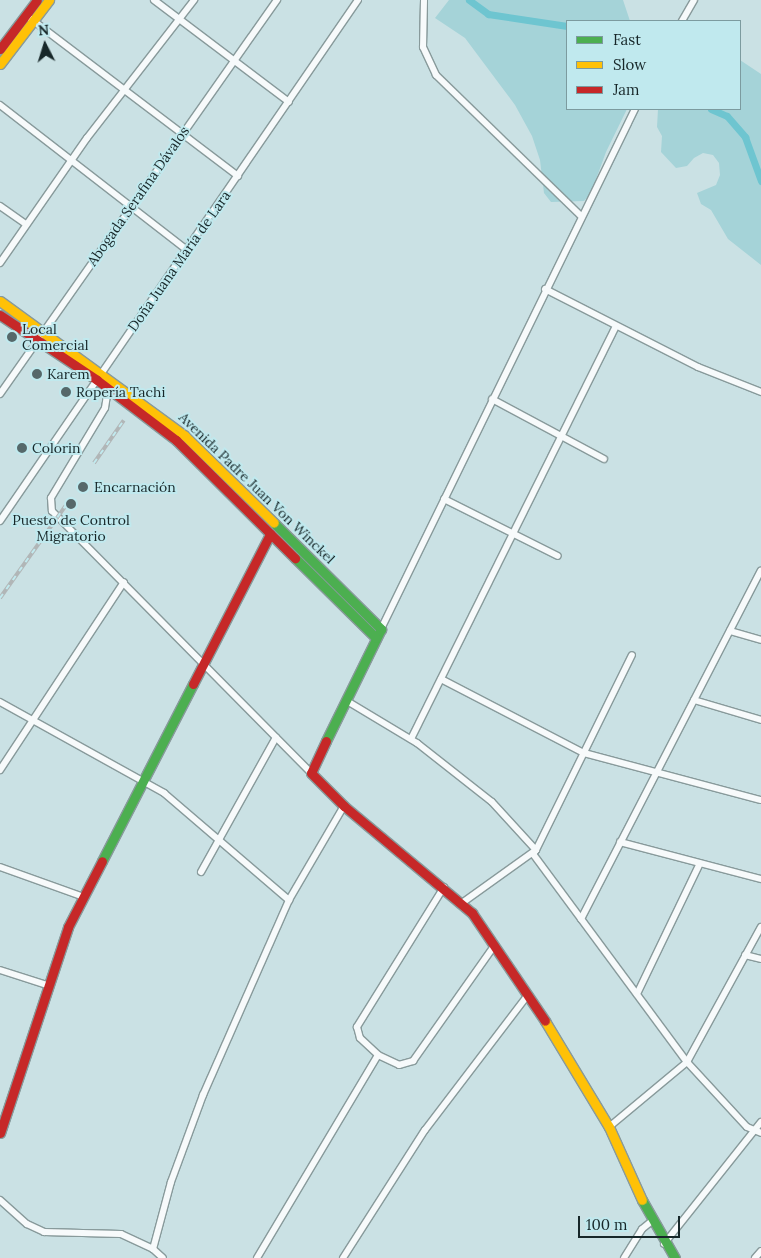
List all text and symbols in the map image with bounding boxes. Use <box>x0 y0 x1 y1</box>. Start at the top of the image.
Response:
north arrow <box>20 20 70 70</box>
legend <box>566 20 741 110</box>
text: N <box>38 21 50 39</box>
text: Fast <box>613 30 641 49</box>
text: Slow <box>613 55 646 74</box>
text: Jam <box>613 80 640 99</box>
street label: Abogada Serafina Dávalos <box>83 123 193 269</box>
street label: Doña Juana María de Lara <box>124 188 234 334</box>
place label: Local Comercial <box>22 321 88 354</box>
marker: Local Comercial <box>6 331 18 343</box>
place label: Karem <box>47 366 90 382</box>
marker: Karem <box>31 368 43 380</box>
place label: Ropería Tachi <box>76 384 165 400</box>
marker: Ropería Tachi <box>60 386 72 398</box>
street label: Avenida Padre Juan Von Winckel <box>176 409 338 567</box>
place label: Colorin <box>32 440 80 456</box>
marker: Colorin <box>16 442 28 454</box>
place label: Encarnación <box>94 479 176 495</box>
marker: Encarnación <box>76 480 90 494</box>
marker: Puesto de Control Migratorio <box>65 498 77 510</box>
place label: Puesto de Control Migratorio <box>12 512 130 544</box>
scale bar <box>581 1206 684 1238</box>
text: 100 m <box>586 1215 627 1234</box>

